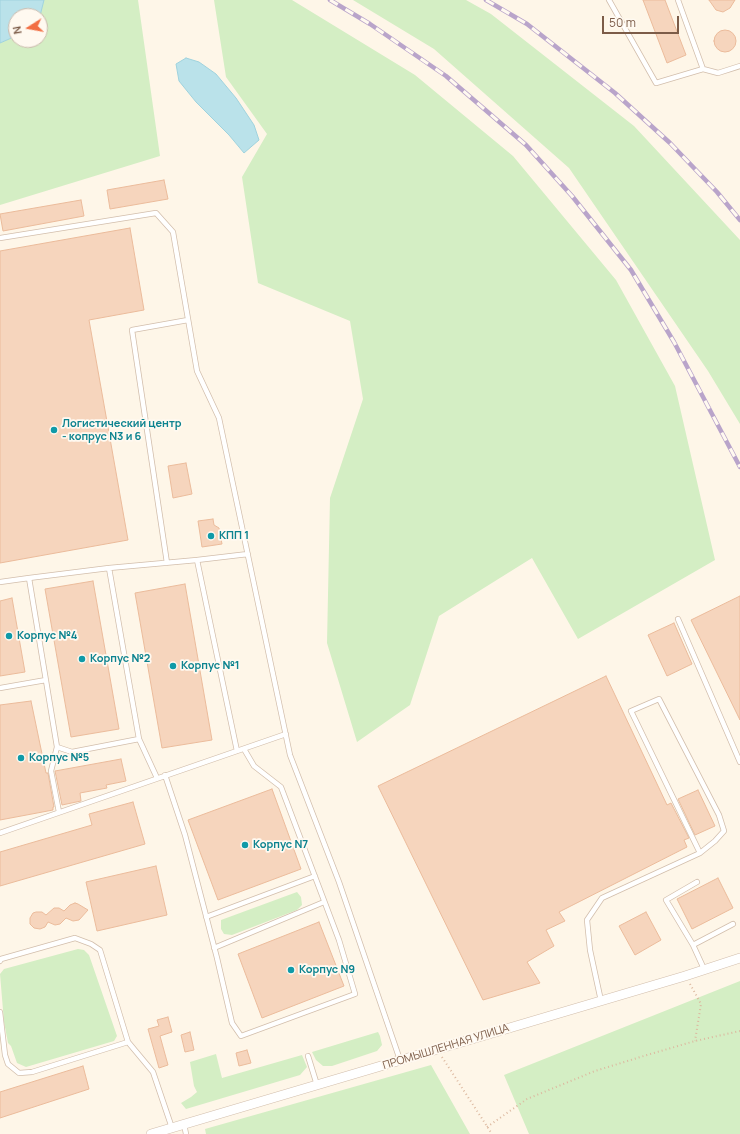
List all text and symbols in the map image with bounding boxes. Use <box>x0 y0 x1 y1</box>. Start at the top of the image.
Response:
north arrow <box>8 8 48 48</box>
scale bar <box>604 8 681 34</box>
text: 50 m <box>609 14 636 31</box>
text: N <box>9 25 25 36</box>
place label: Логистический центр - копрус N3 и 6 <box>62 417 182 443</box>
marker: Логистический центр - копрус N3 и 6 <box>49 425 59 435</box>
place label: КПП 1 <box>219 529 249 543</box>
marker: КПП 1 <box>206 531 216 541</box>
place label: Корпус №4 <box>17 629 78 643</box>
marker: Корпус №4 <box>4 631 14 641</box>
place label: Корпус №2 <box>90 652 150 666</box>
marker: Корпус №2 <box>77 654 87 664</box>
place label: Корпус №1 <box>181 659 240 673</box>
marker: Корпус №1 <box>168 661 178 671</box>
place label: Корпус №5 <box>29 751 89 765</box>
marker: Корпус №5 <box>16 753 26 763</box>
place label: Корпус N7 <box>253 838 308 852</box>
marker: Корпус N7 <box>240 840 250 850</box>
place label: Корпус N9 <box>299 963 355 977</box>
marker: Корпус N9 <box>286 965 296 975</box>
street label: ПРОМЫШЛЕННАЯ УЛИЦА <box>381 1021 511 1073</box>

